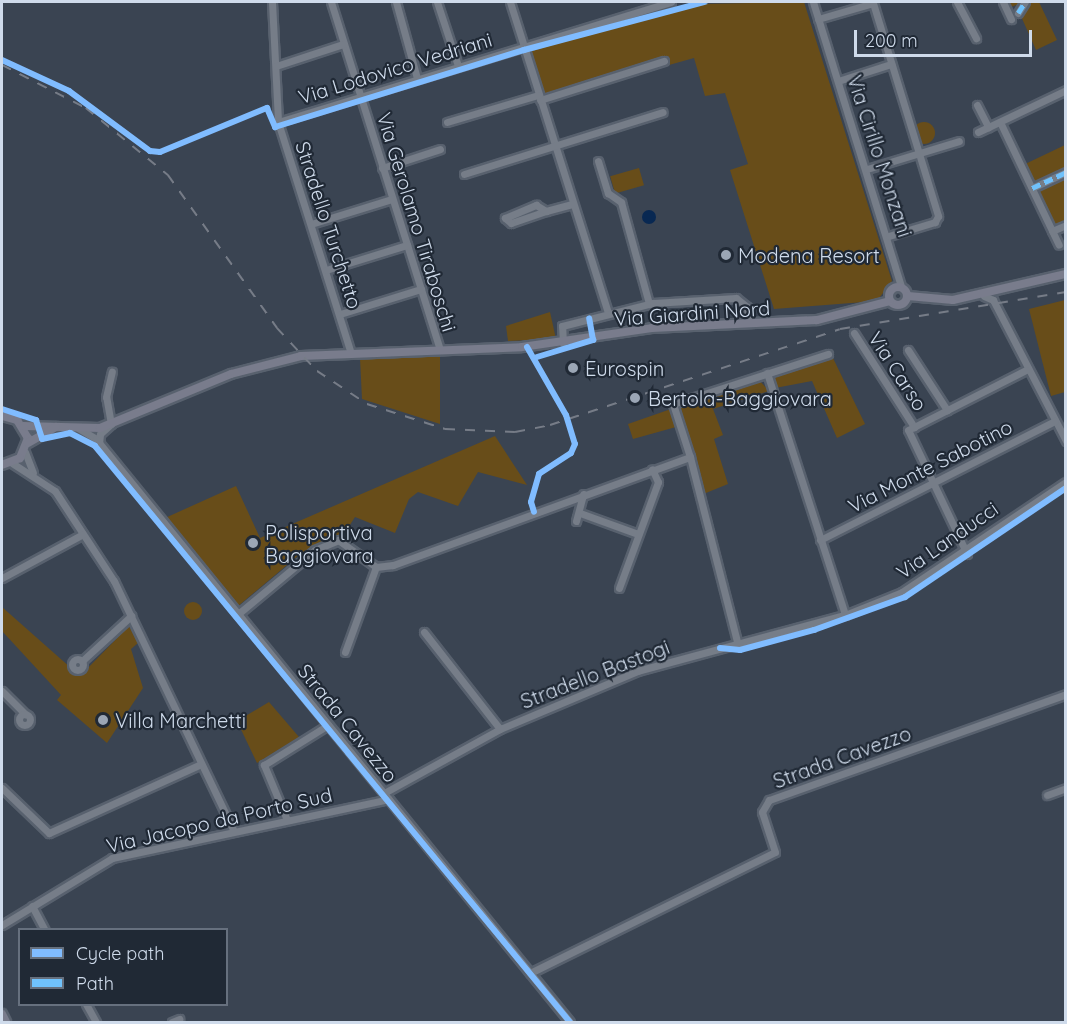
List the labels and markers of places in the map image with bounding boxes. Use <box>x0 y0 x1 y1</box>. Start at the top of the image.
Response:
place label: Modena Resort <box>738 243 880 267</box>
marker: Modena Resort <box>719 248 733 262</box>
place label: Eurospin <box>585 356 664 380</box>
marker: Eurospin <box>566 361 580 375</box>
place label: Bertola-Baggiovara <box>648 386 832 410</box>
marker: Bertola-Baggiovara <box>626 389 644 407</box>
place label: Polisportiva Baggiovara <box>265 520 374 567</box>
marker: Polisportiva Baggiovara <box>246 536 260 550</box>
place label: Villa Marchetti <box>115 708 246 732</box>
marker: Villa Marchetti <box>96 713 110 727</box>

